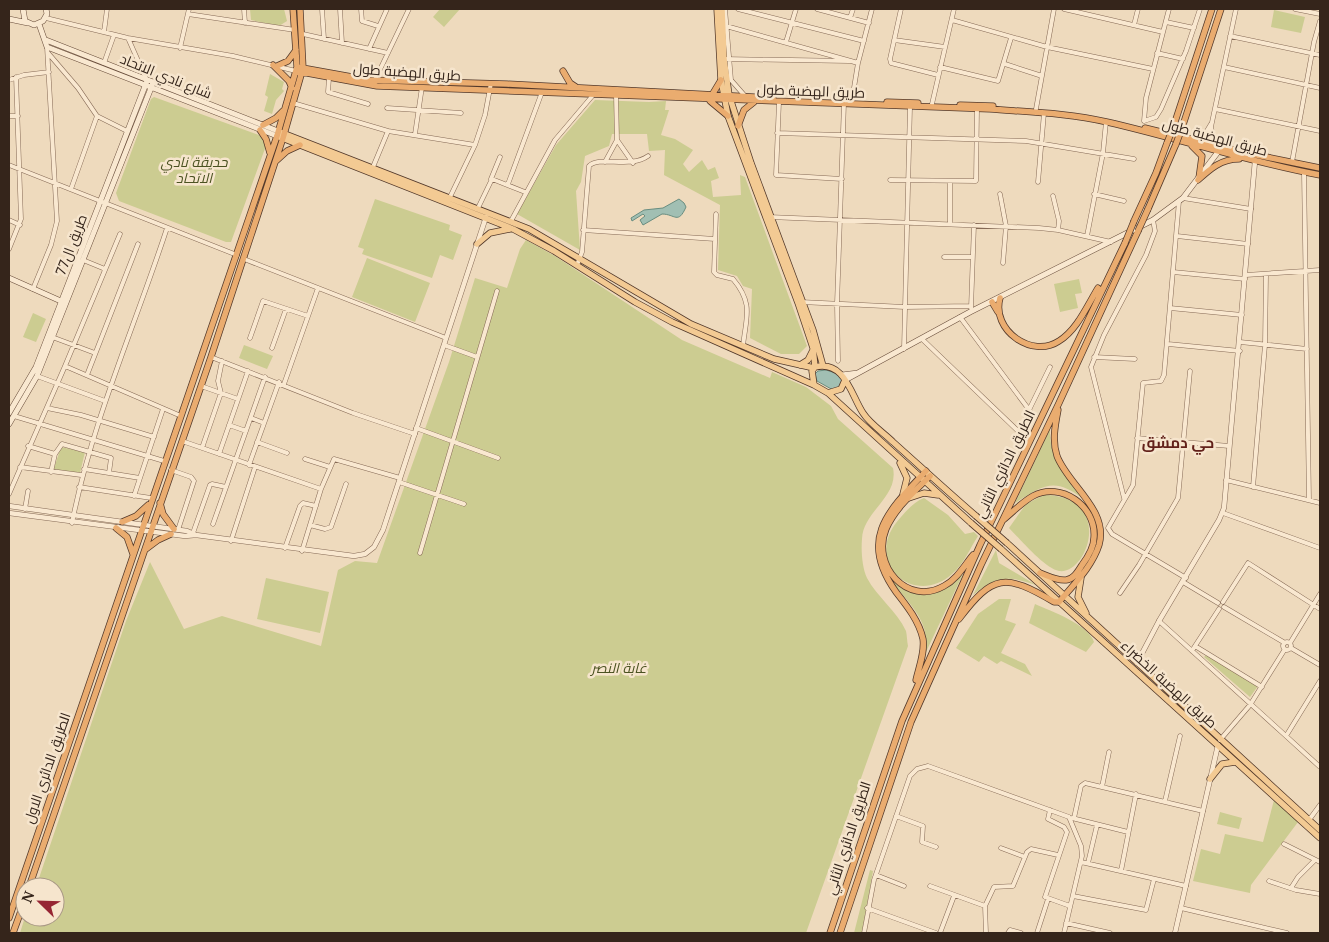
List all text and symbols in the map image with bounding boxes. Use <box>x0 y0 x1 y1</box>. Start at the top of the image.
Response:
street label: شارع نادي الاتحاد <box>116 48 215 105</box>
street label: طريق الهضبة طول <box>352 58 462 85</box>
street label: طريق الهضبة طول <box>757 79 865 102</box>
street label: طريق الهضبة طول <box>1160 113 1270 160</box>
park label: حديقة نادي الاتحاد <box>161 152 229 187</box>
street label: طريق ال77 <box>50 211 91 278</box>
street label: الطريق الدائري الثاني <box>970 406 1042 522</box>
district label: حي دمشق <box>1142 432 1214 455</box>
street label: طريق الهضبة الخضراء <box>1117 635 1222 732</box>
park label: غابة النصر <box>589 658 647 677</box>
street label: الطريق الدائري الاول <box>19 710 77 827</box>
street label: الطريق الدائري الثاني <box>820 779 878 898</box>
north arrow <box>15 877 65 927</box>
text: N <box>17 888 38 906</box>

